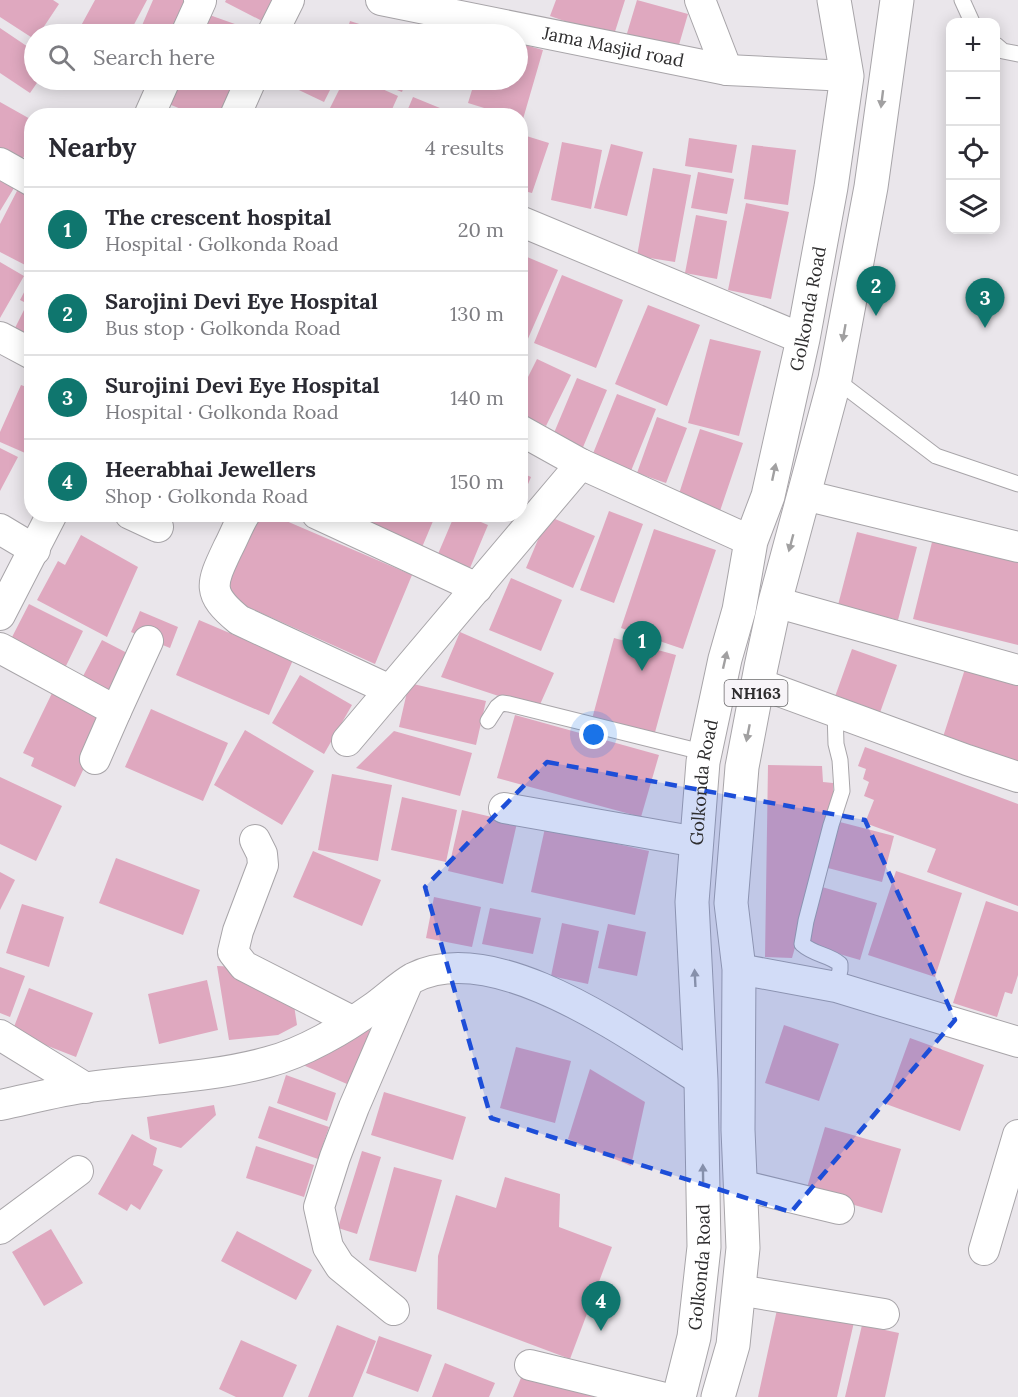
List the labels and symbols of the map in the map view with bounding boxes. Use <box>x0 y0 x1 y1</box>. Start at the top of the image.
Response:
street label: Jama Masjid road <box>540 21 686 72</box>
one-way arrow <box>877 90 887 109</box>
street label: Golkonda Road <box>784 244 831 373</box>
pin: 2 <box>856 266 896 316</box>
pin: 3 <box>966 278 1004 328</box>
one-way arrow <box>839 324 848 343</box>
one-way arrow <box>769 462 779 481</box>
one-way arrow <box>786 534 795 552</box>
pin: 1 <box>622 622 662 671</box>
one-way arrow <box>721 651 731 669</box>
road number: NH163 <box>724 680 788 706</box>
street label: Golkonda Road <box>684 717 723 846</box>
your location <box>579 720 608 749</box>
one-way arrow <box>743 723 752 742</box>
one-way arrow <box>690 969 700 988</box>
one-way arrow <box>698 1163 707 1182</box>
street label: Golkonda Road <box>683 1204 715 1331</box>
pin: 4 <box>582 1282 620 1331</box>

